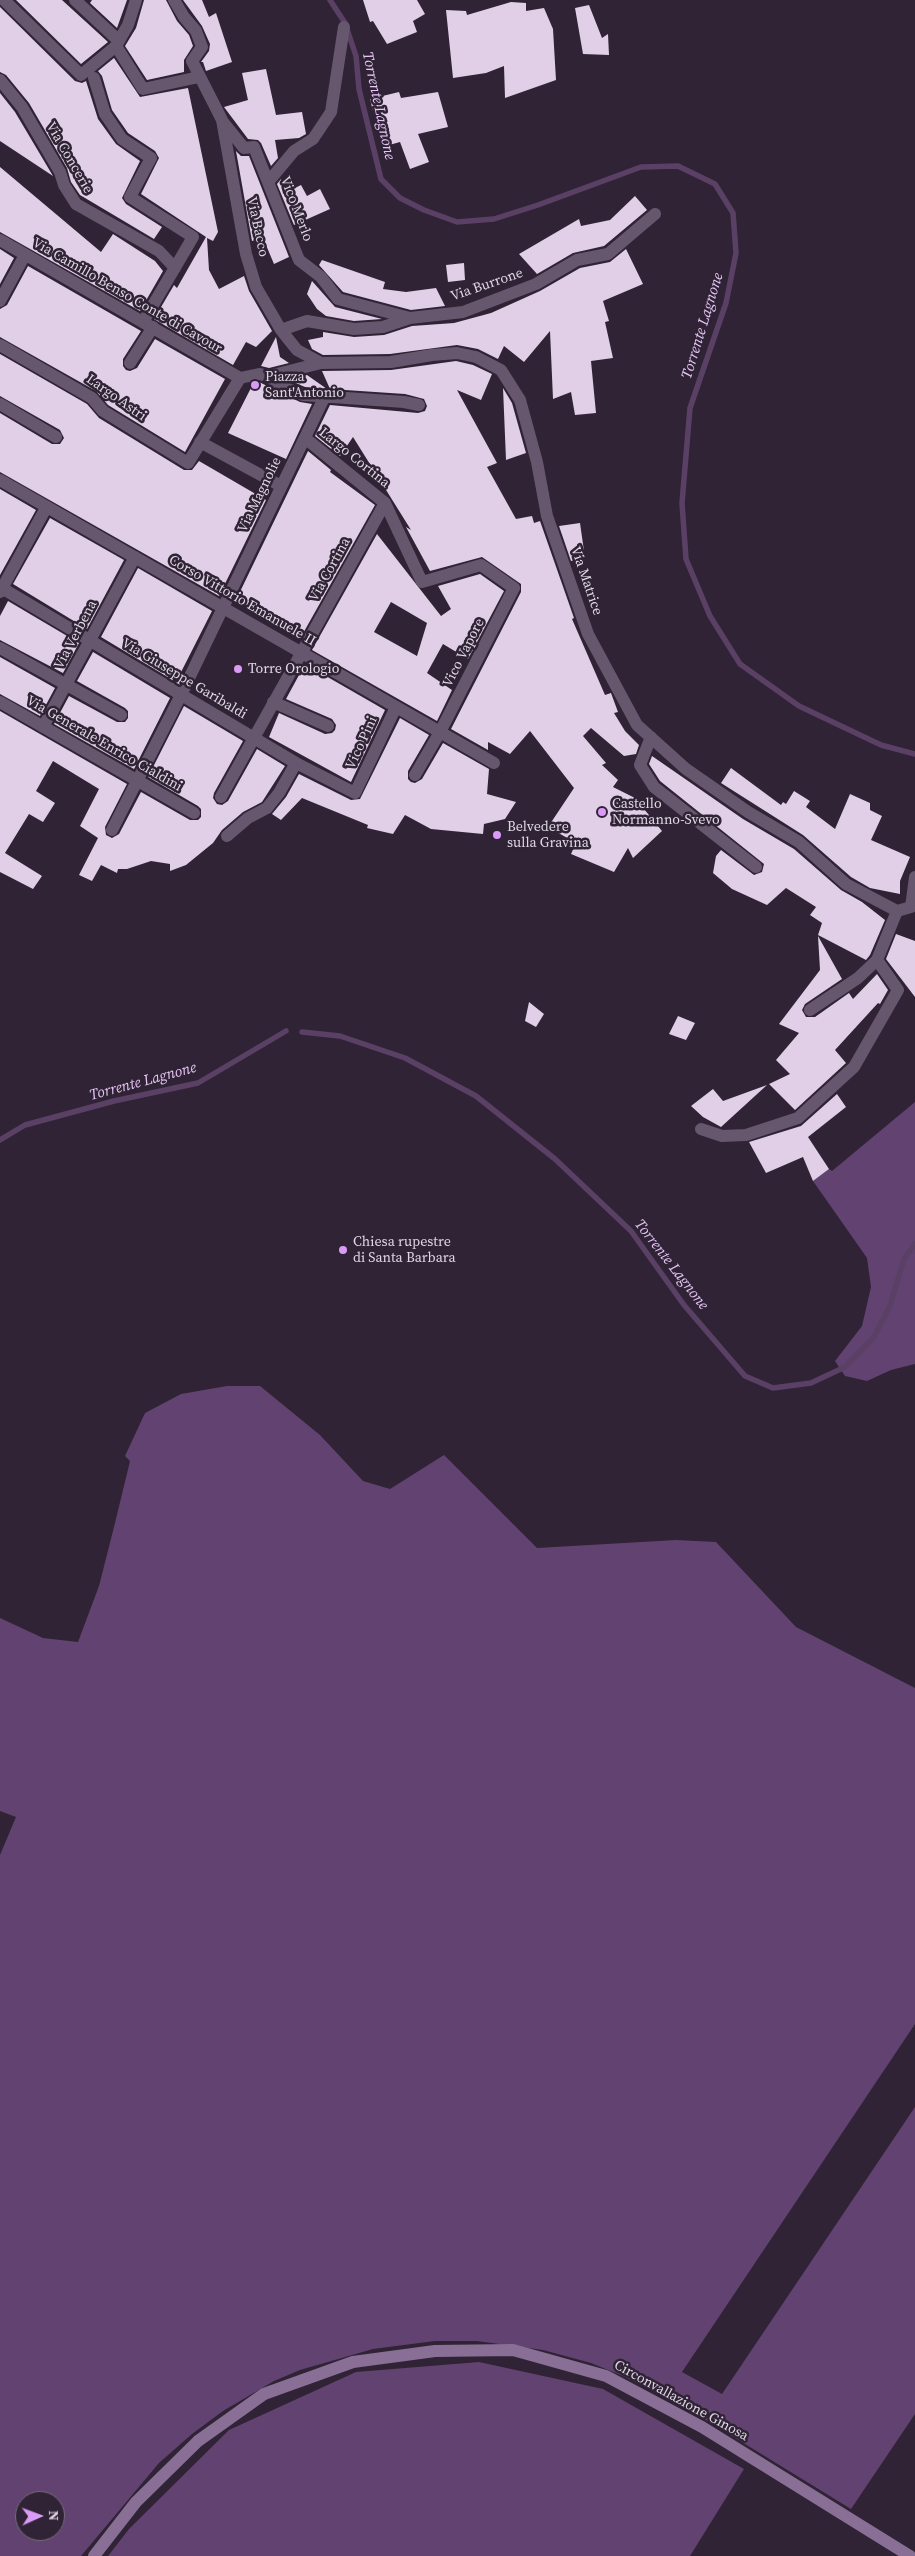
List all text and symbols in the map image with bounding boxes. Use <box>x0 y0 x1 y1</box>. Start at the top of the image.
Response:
water label: Torrente Lagnone <box>358 50 398 162</box>
street label: Via Concerie <box>42 119 96 197</box>
street label: Vico Merlo <box>276 174 316 244</box>
street label: Via Bacco <box>242 195 272 259</box>
street label: Via Camillo Benso Conte di Cavour <box>29 235 225 357</box>
street label: Via Burrone <box>449 265 525 305</box>
water label: Torrente Lagnone <box>678 271 728 381</box>
place label: Piazza Sant'Antonio <box>265 369 344 402</box>
street label: Largo Astri <box>83 371 149 425</box>
marker: Piazza Sant'Antonio <box>249 379 261 391</box>
street label: Largo Cortina <box>315 424 393 492</box>
street label: Via Magnolie <box>235 455 285 535</box>
street label: Via Cortina <box>306 535 354 605</box>
street label: Via Matrice <box>566 544 606 618</box>
street label: Corso Vittorio Emanuele II <box>165 552 319 650</box>
street label: Via Verbena <box>51 598 101 672</box>
street label: Vico Vapore <box>440 616 488 690</box>
street label: Via Giuseppe Garibaldi <box>118 635 250 723</box>
place label: Torre Orologio <box>248 661 339 677</box>
marker: Torre Orologio <box>232 663 244 675</box>
street label: Via Generale Enrico Cialdini <box>23 692 185 796</box>
street label: Vico Pini <box>343 714 381 772</box>
place label: Castello Normanno-Svevo <box>612 796 720 829</box>
marker: Castello Normanno-Svevo <box>596 806 608 818</box>
place label: Belvedere sulla Gravina <box>507 819 589 852</box>
marker: Belvedere sulla Gravina <box>491 829 503 841</box>
water label: Torrente Lagnone <box>88 1059 198 1105</box>
water label: Torrente Lagnone <box>630 1216 712 1314</box>
place label: Chiesa rupestre di Santa Barbara <box>353 1234 456 1266</box>
marker: Chiesa rupestre di Santa Barbara <box>337 1244 349 1256</box>
street label: Circonvallazione Ginosa <box>611 2357 751 2445</box>
north arrow <box>15 2491 65 2541</box>
text: N <box>44 2510 64 2521</box>

